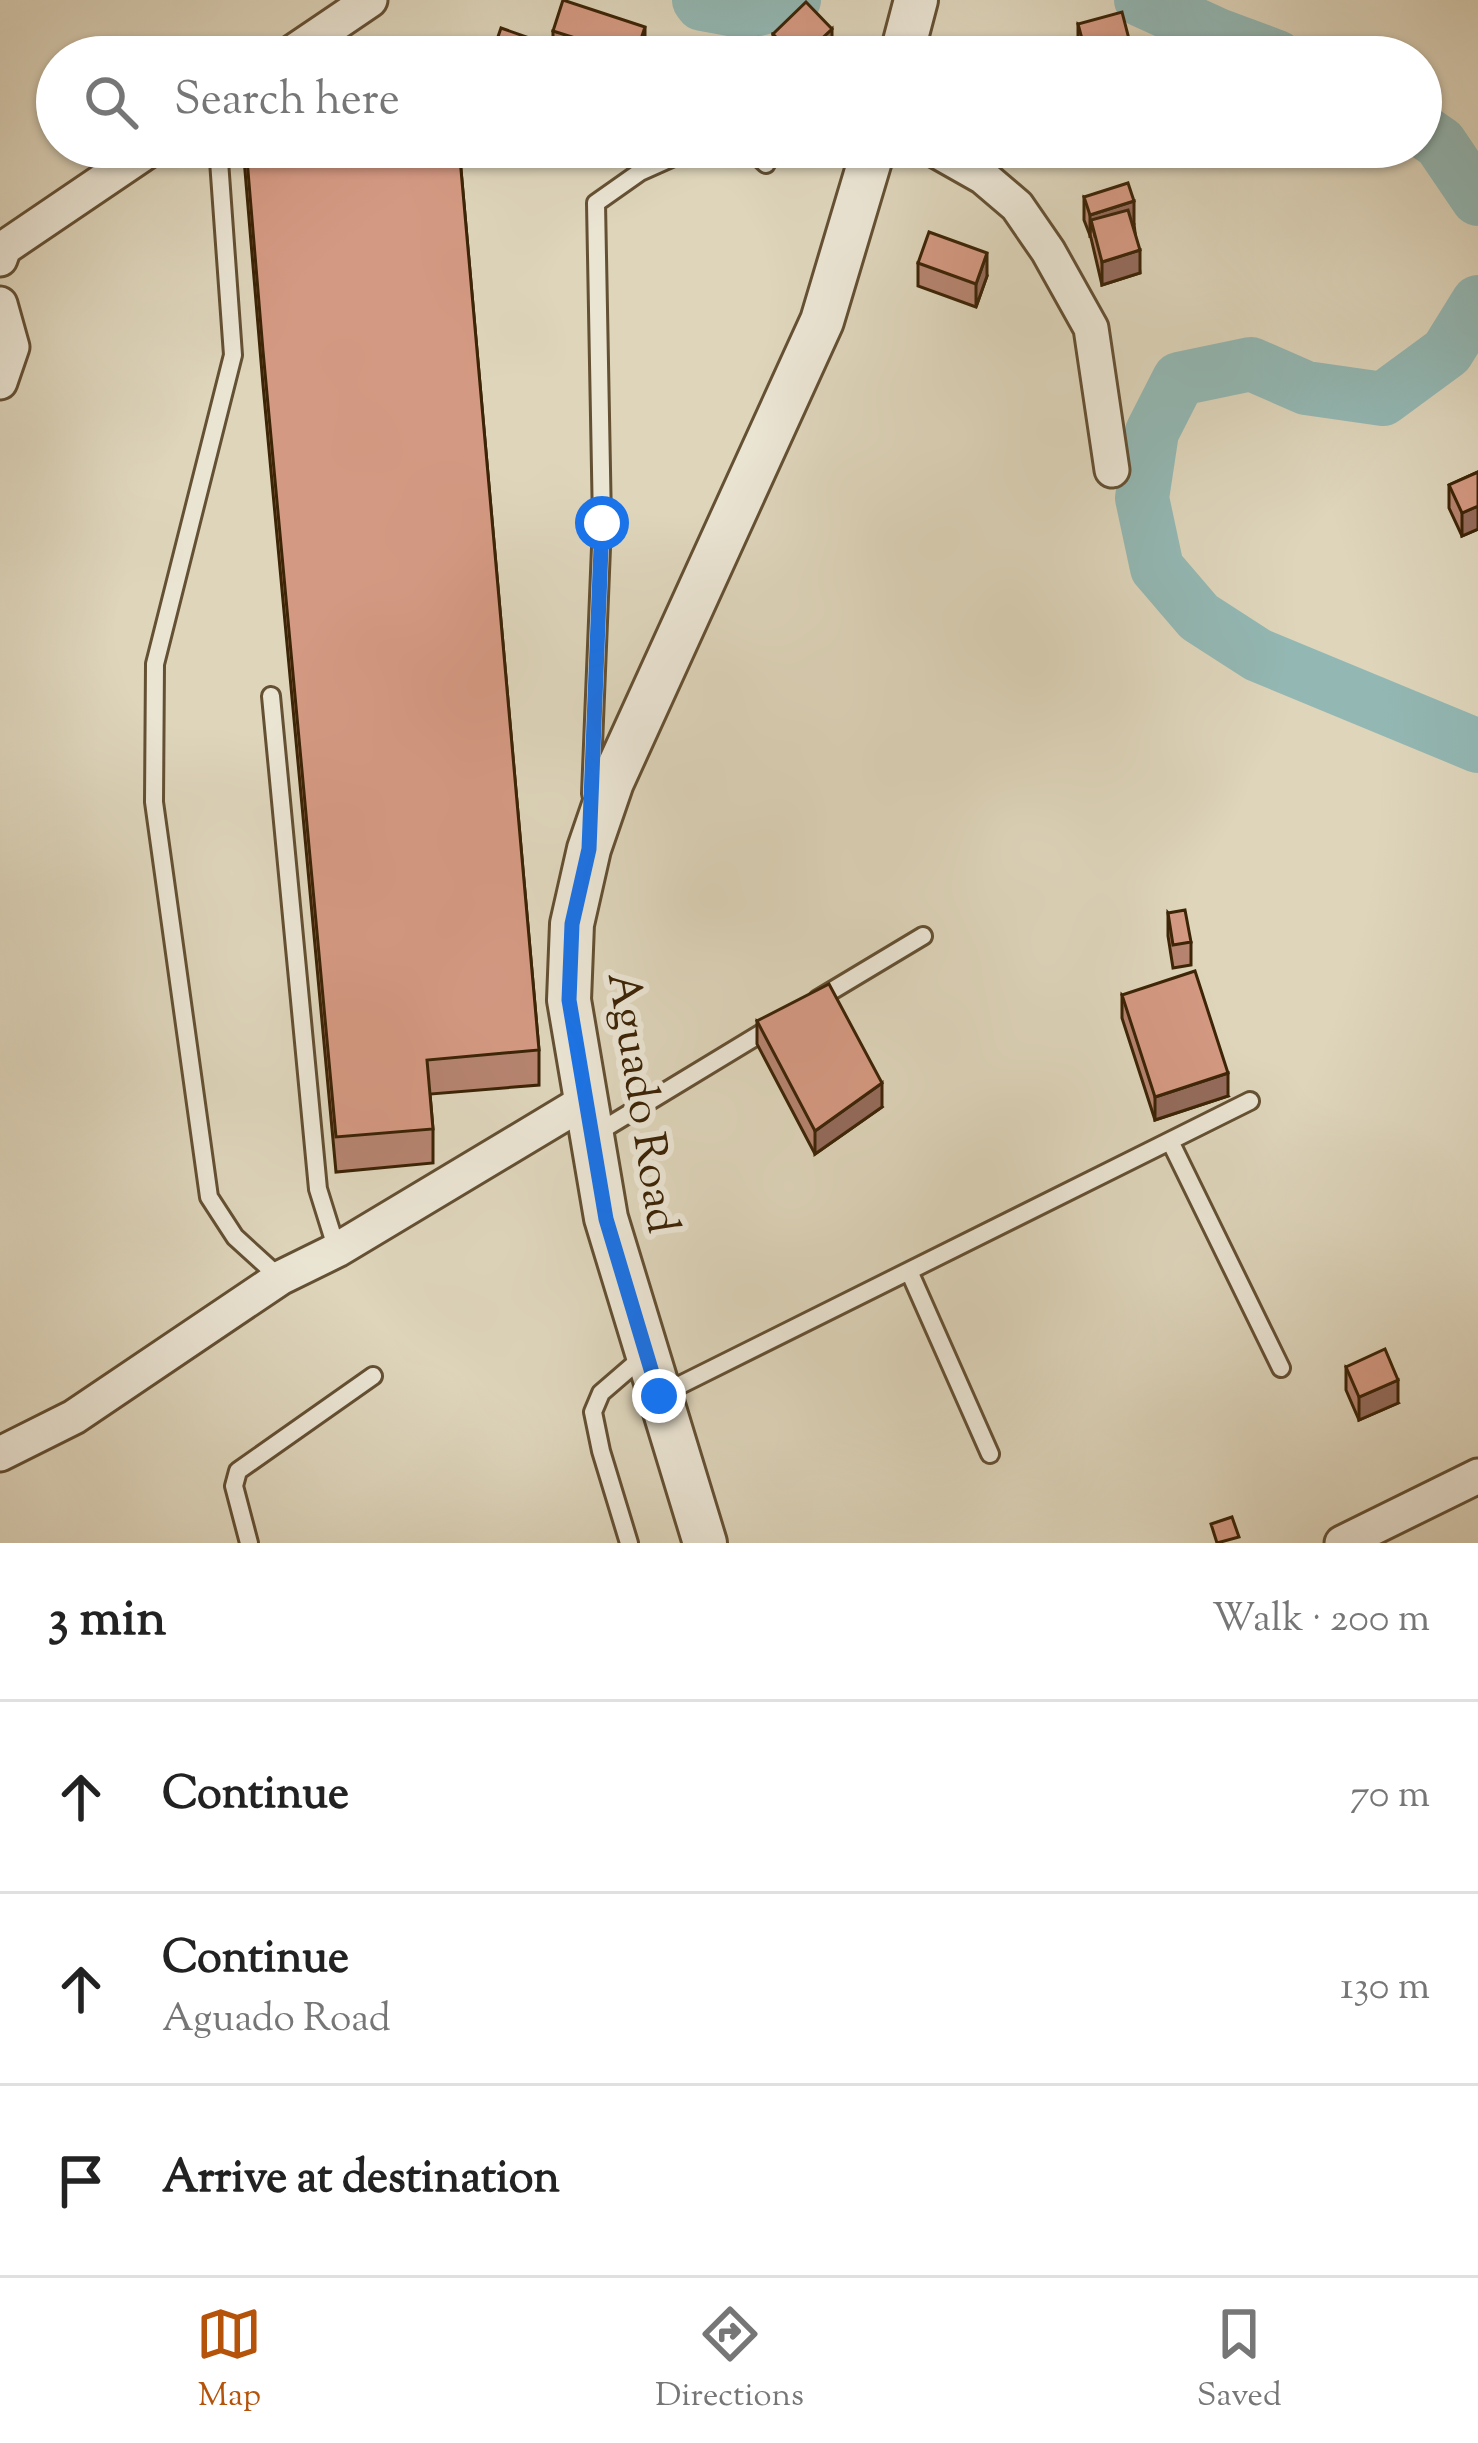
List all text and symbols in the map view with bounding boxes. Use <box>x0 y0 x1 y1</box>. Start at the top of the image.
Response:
search box <box>36 36 1442 168</box>
icon: search <box>78 69 144 135</box>
text: Search here <box>174 70 400 135</box>
route start <box>575 496 629 550</box>
street label: Aguado Road <box>587 967 692 1238</box>
route end <box>632 1369 686 1423</box>
text: 3 min <box>48 1585 166 1658</box>
text: Walk · 200 m <box>1212 1593 1430 1649</box>
icon: ahead <box>48 1764 114 1830</box>
text: Continue <box>162 1764 349 1829</box>
text: 70 m <box>1350 1769 1430 1825</box>
text: Continue <box>162 1928 349 1993</box>
icon: ahead <box>48 1956 114 2022</box>
text: 130 m <box>1340 1961 1430 2017</box>
text: Aguado Road <box>162 1993 391 2049</box>
icon: arrive <box>48 2148 114 2214</box>
text: Arrive at destination <box>162 2148 560 2213</box>
tab: Map <box>196 2301 262 2421</box>
tab: Directions <box>655 2301 804 2421</box>
tab: Saved <box>1197 2301 1282 2421</box>

